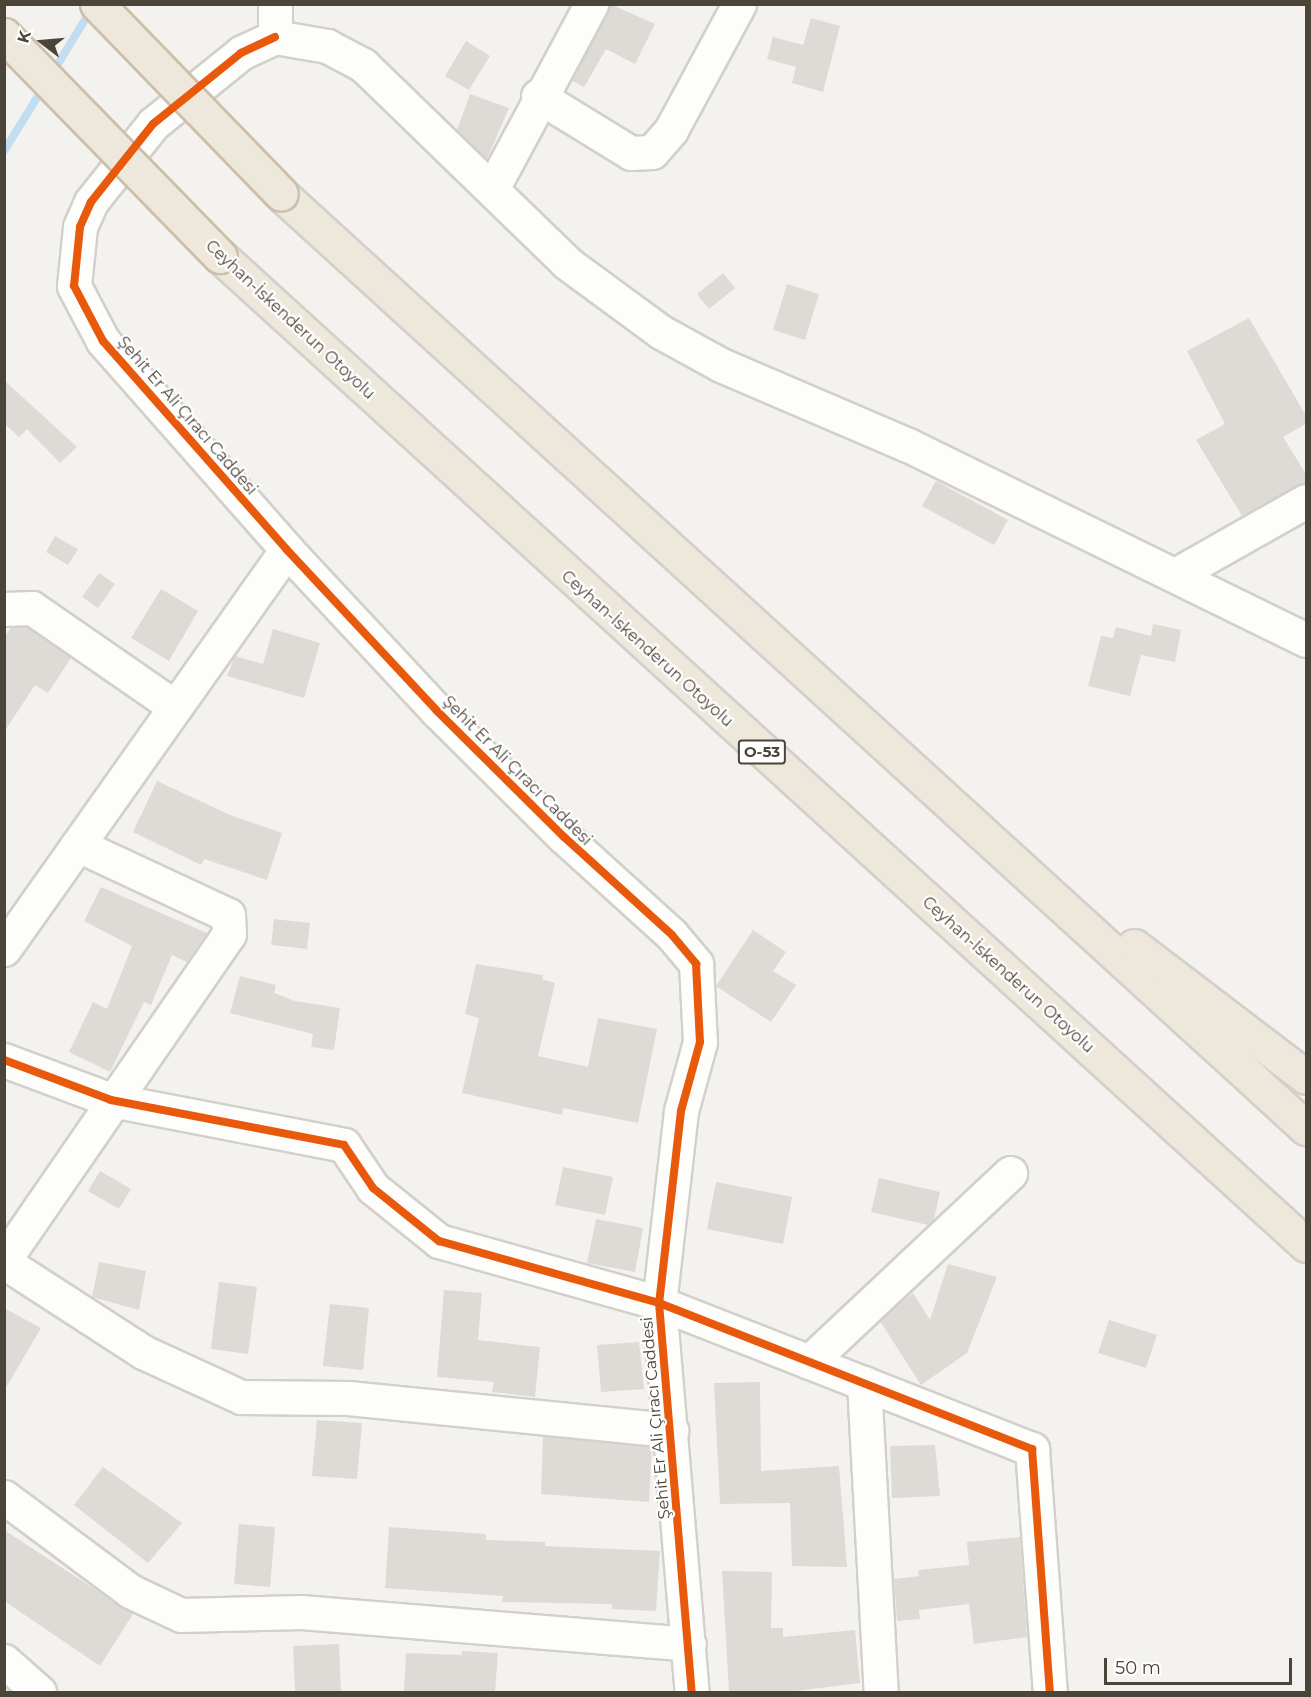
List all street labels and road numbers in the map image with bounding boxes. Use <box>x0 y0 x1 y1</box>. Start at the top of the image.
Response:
street label: Ceyhan-İskenderun Otoyolu <box>201 236 379 404</box>
street label: Şehit Er Ali Çıracı Caddesi <box>113 333 261 499</box>
street label: Ceyhan-İskenderun Otoyolu <box>557 567 737 731</box>
street label: Şehit Er Ali Çıracı Caddesi <box>438 692 596 850</box>
road number: O-53 <box>736 740 788 764</box>
street label: Ceyhan-İskenderun Otoyolu <box>918 893 1098 1057</box>
street label: Şehit Er Ali Çıracı Caddesi <box>638 1316 674 1520</box>

